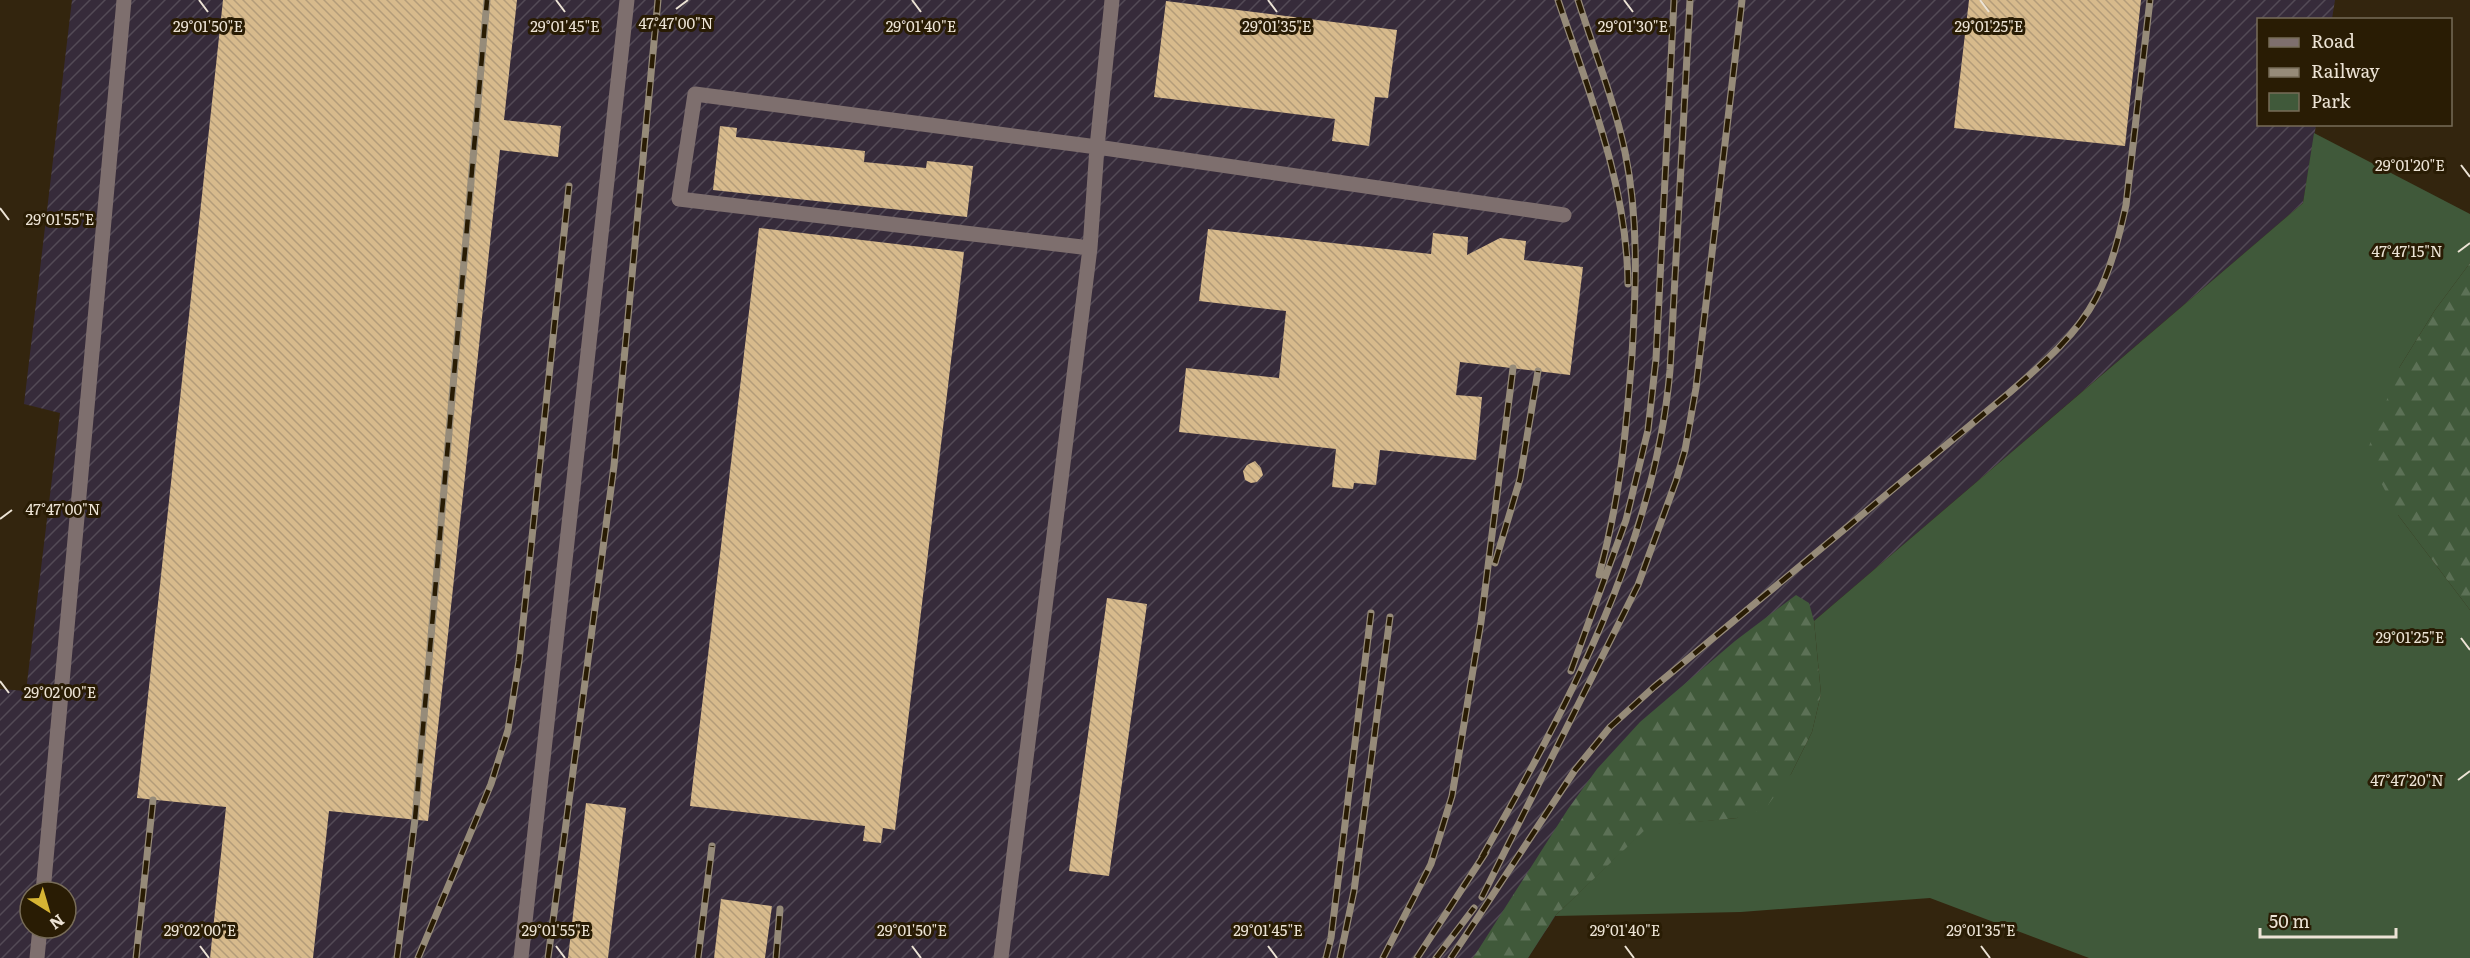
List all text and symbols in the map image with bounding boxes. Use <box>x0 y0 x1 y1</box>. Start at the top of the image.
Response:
text: 47°47'00"N <box>639 11 713 34</box>
text: 29°01'50"E <box>173 14 243 37</box>
text: 29°01'45"E <box>530 14 600 37</box>
text: 29°01'40"E <box>886 14 956 37</box>
text: 29°01'35"E <box>1242 14 1312 37</box>
text: 29°01'30"E <box>1598 14 1668 37</box>
text: 29°01'25"E <box>1955 14 2023 37</box>
legend <box>2257 18 2452 126</box>
text: Road <box>2311 27 2355 54</box>
text: Railway <box>2311 57 2380 84</box>
text: Park <box>2311 87 2352 114</box>
text: 29°01'20"E <box>2375 153 2445 176</box>
text: 29°01'55"E <box>26 207 94 230</box>
text: 47°47'15"N <box>2371 239 2443 262</box>
text: 47°47'00"N <box>26 497 100 520</box>
text: 29°01'25"E <box>2376 625 2444 648</box>
text: 29°02'00"E <box>24 680 96 703</box>
text: 47°47'20"N <box>2370 768 2444 791</box>
north arrow <box>18 880 78 940</box>
scale bar <box>2260 901 2396 939</box>
text: 50 m <box>2269 907 2310 934</box>
text: N <box>45 909 70 936</box>
text: 29°02'00"E <box>164 918 236 941</box>
text: 29°01'55"E <box>522 918 590 941</box>
text: 29°01'50"E <box>877 918 947 941</box>
text: 29°01'45"E <box>1233 918 1303 941</box>
text: 29°01'40"E <box>1590 918 1660 941</box>
text: 29°01'35"E <box>1946 918 2016 941</box>

